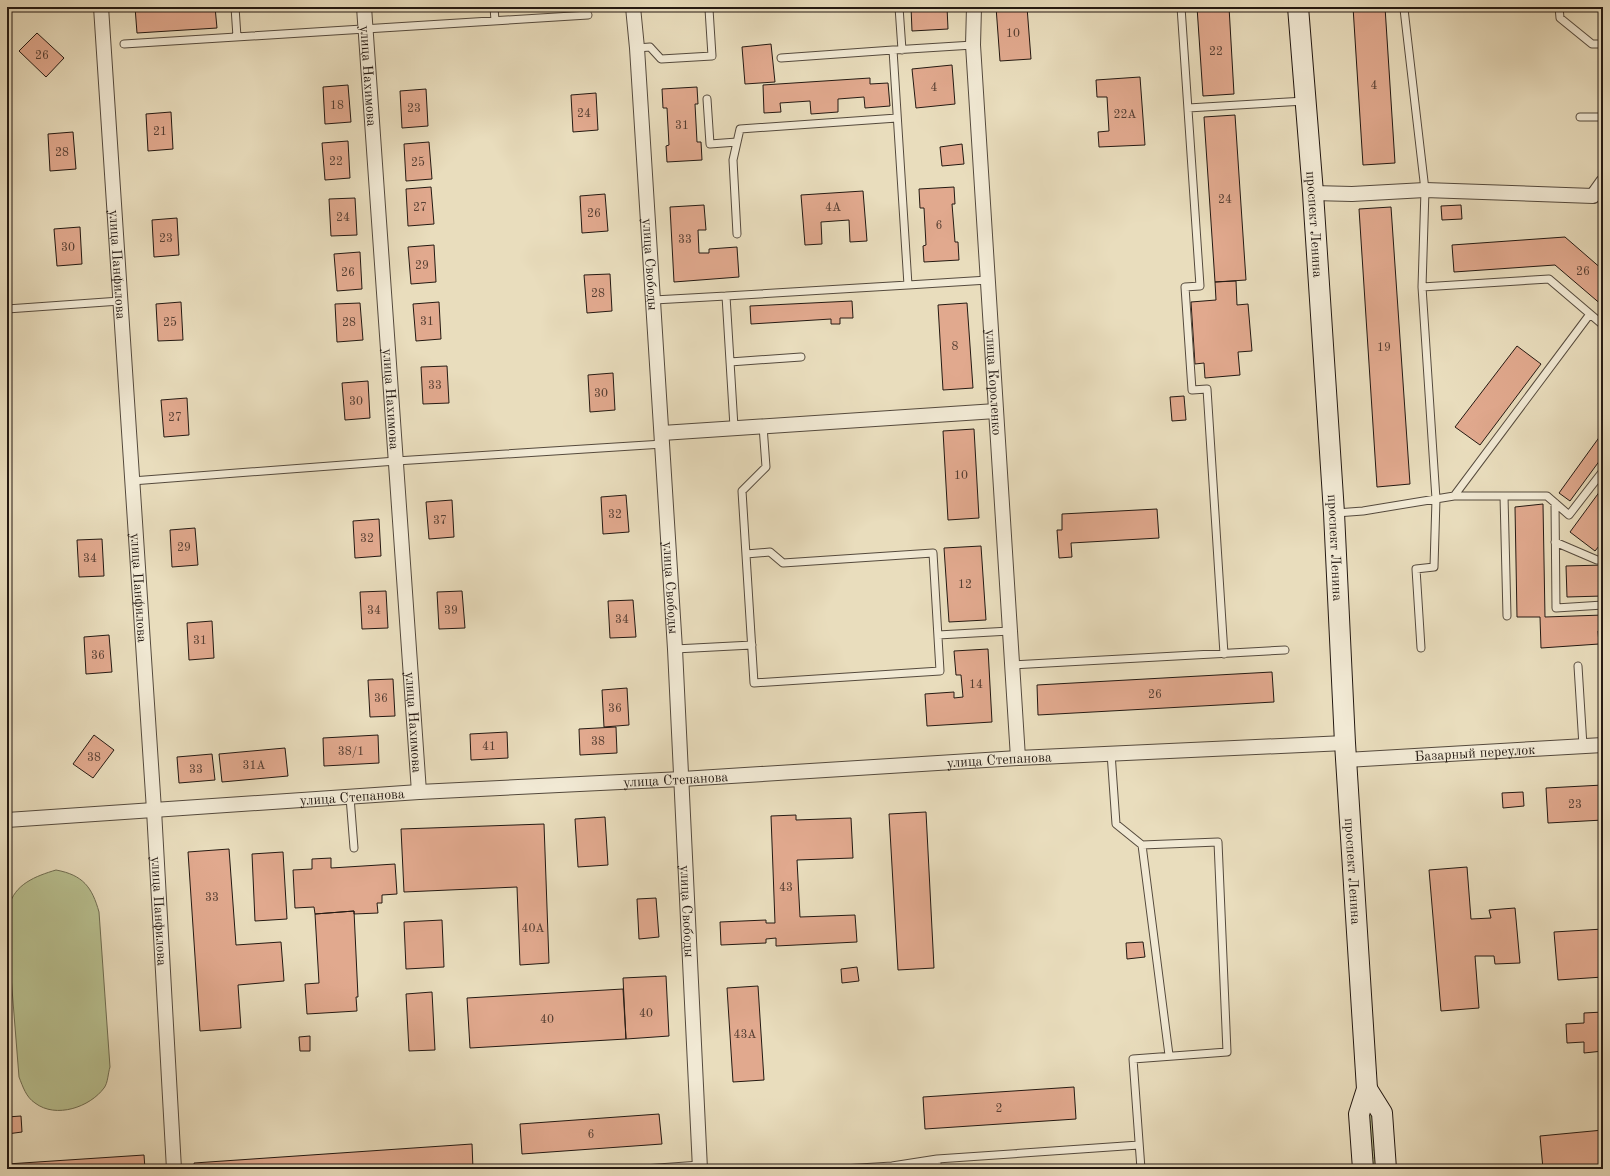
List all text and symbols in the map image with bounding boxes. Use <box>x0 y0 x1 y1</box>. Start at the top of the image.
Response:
street label: улица Нахимова <box>357 25 378 127</box>
house number: 10 <box>1006 28 1020 40</box>
house number: 22 <box>1209 46 1223 58</box>
house number: 26 <box>35 50 49 62</box>
house number: 4 <box>1371 80 1378 92</box>
house number: 4 <box>931 82 938 94</box>
house number: 18 <box>330 100 344 112</box>
house number: 23 <box>407 103 421 115</box>
house number: 24 <box>577 108 591 120</box>
house number: 22А <box>1113 109 1137 121</box>
house number: 31 <box>675 120 689 132</box>
house number: 21 <box>153 126 167 138</box>
house number: 28 <box>55 147 69 159</box>
house number: 22 <box>329 156 343 168</box>
house number: 25 <box>411 156 425 169</box>
street label: проспект Ленина <box>1303 171 1325 278</box>
house number: 24 <box>1218 194 1232 206</box>
house number: 27 <box>413 202 427 214</box>
house number: 4А <box>825 202 841 214</box>
house number: 26 <box>587 208 601 220</box>
street label: улица Панфилова <box>106 209 128 320</box>
house number: 24 <box>336 212 350 224</box>
street label: улица Свободы <box>640 218 660 311</box>
house number: 6 <box>936 220 943 232</box>
house number: 23 <box>159 233 173 245</box>
house number: 33 <box>678 234 692 246</box>
house number: 30 <box>61 242 75 254</box>
house number: 29 <box>415 260 429 272</box>
house number: 26 <box>1576 266 1590 278</box>
house number: 26 <box>341 267 355 279</box>
house number: 28 <box>591 288 605 300</box>
house number: 25 <box>163 316 177 329</box>
house number: 31 <box>420 316 434 328</box>
house number: 28 <box>342 317 356 329</box>
street label: улица Короленко <box>983 329 1004 436</box>
house number: 8 <box>952 341 959 353</box>
house number: 19 <box>1377 342 1391 354</box>
street label: улица Нахимова <box>380 348 401 450</box>
house number: 33 <box>428 380 442 392</box>
house number: 30 <box>594 388 608 400</box>
house number: 30 <box>349 396 363 408</box>
house number: 27 <box>168 412 182 424</box>
house number: 10 <box>954 470 968 482</box>
street label: проспект Ленина <box>1325 494 1344 602</box>
house number: 32 <box>608 509 622 521</box>
house number: 37 <box>433 515 447 527</box>
street label: улица Панфилова <box>128 532 149 643</box>
house number: 32 <box>360 533 374 545</box>
street label: улица Свободы <box>660 541 680 634</box>
house number: 29 <box>177 542 191 554</box>
house number: 34 <box>83 553 97 565</box>
house number: 12 <box>958 579 972 591</box>
house number: 34 <box>367 605 381 617</box>
house number: 39 <box>444 605 458 617</box>
house number: 34 <box>615 614 629 626</box>
house number: 31 <box>193 635 207 647</box>
house number: 36 <box>91 650 105 662</box>
street label: улица Нахимова <box>403 671 424 773</box>
house number: 14 <box>969 679 983 691</box>
house number: 26 <box>1148 689 1162 701</box>
house number: 36 <box>374 693 388 705</box>
house number: 36 <box>608 703 622 715</box>
house number: 38 <box>591 736 605 748</box>
house number: 41 <box>482 741 496 753</box>
street label: Базарный переулок <box>1414 743 1536 764</box>
house number: 38/1 <box>338 746 364 758</box>
street label: улица Степанова <box>946 750 1052 770</box>
house number: 38 <box>87 752 101 764</box>
house number: 31А <box>242 760 266 772</box>
house number: 33 <box>189 764 203 776</box>
street label: улица Степанова <box>623 770 729 790</box>
street label: улица Степанова <box>299 787 405 808</box>
house number: 23 <box>1568 799 1582 811</box>
street label: проспект Ленина <box>1342 817 1363 925</box>
street label: улица Панфилова <box>149 856 169 967</box>
street label: улица Свободы <box>677 865 696 958</box>
house number: 43 <box>779 882 793 894</box>
house number: 33 <box>205 892 219 904</box>
house number: 40А <box>521 923 545 935</box>
house number: 40 <box>639 1008 653 1020</box>
house number: 40 <box>540 1014 554 1026</box>
house number: 43А <box>733 1029 757 1041</box>
house number: 2 <box>996 1103 1002 1115</box>
house number: 6 <box>588 1129 595 1141</box>

